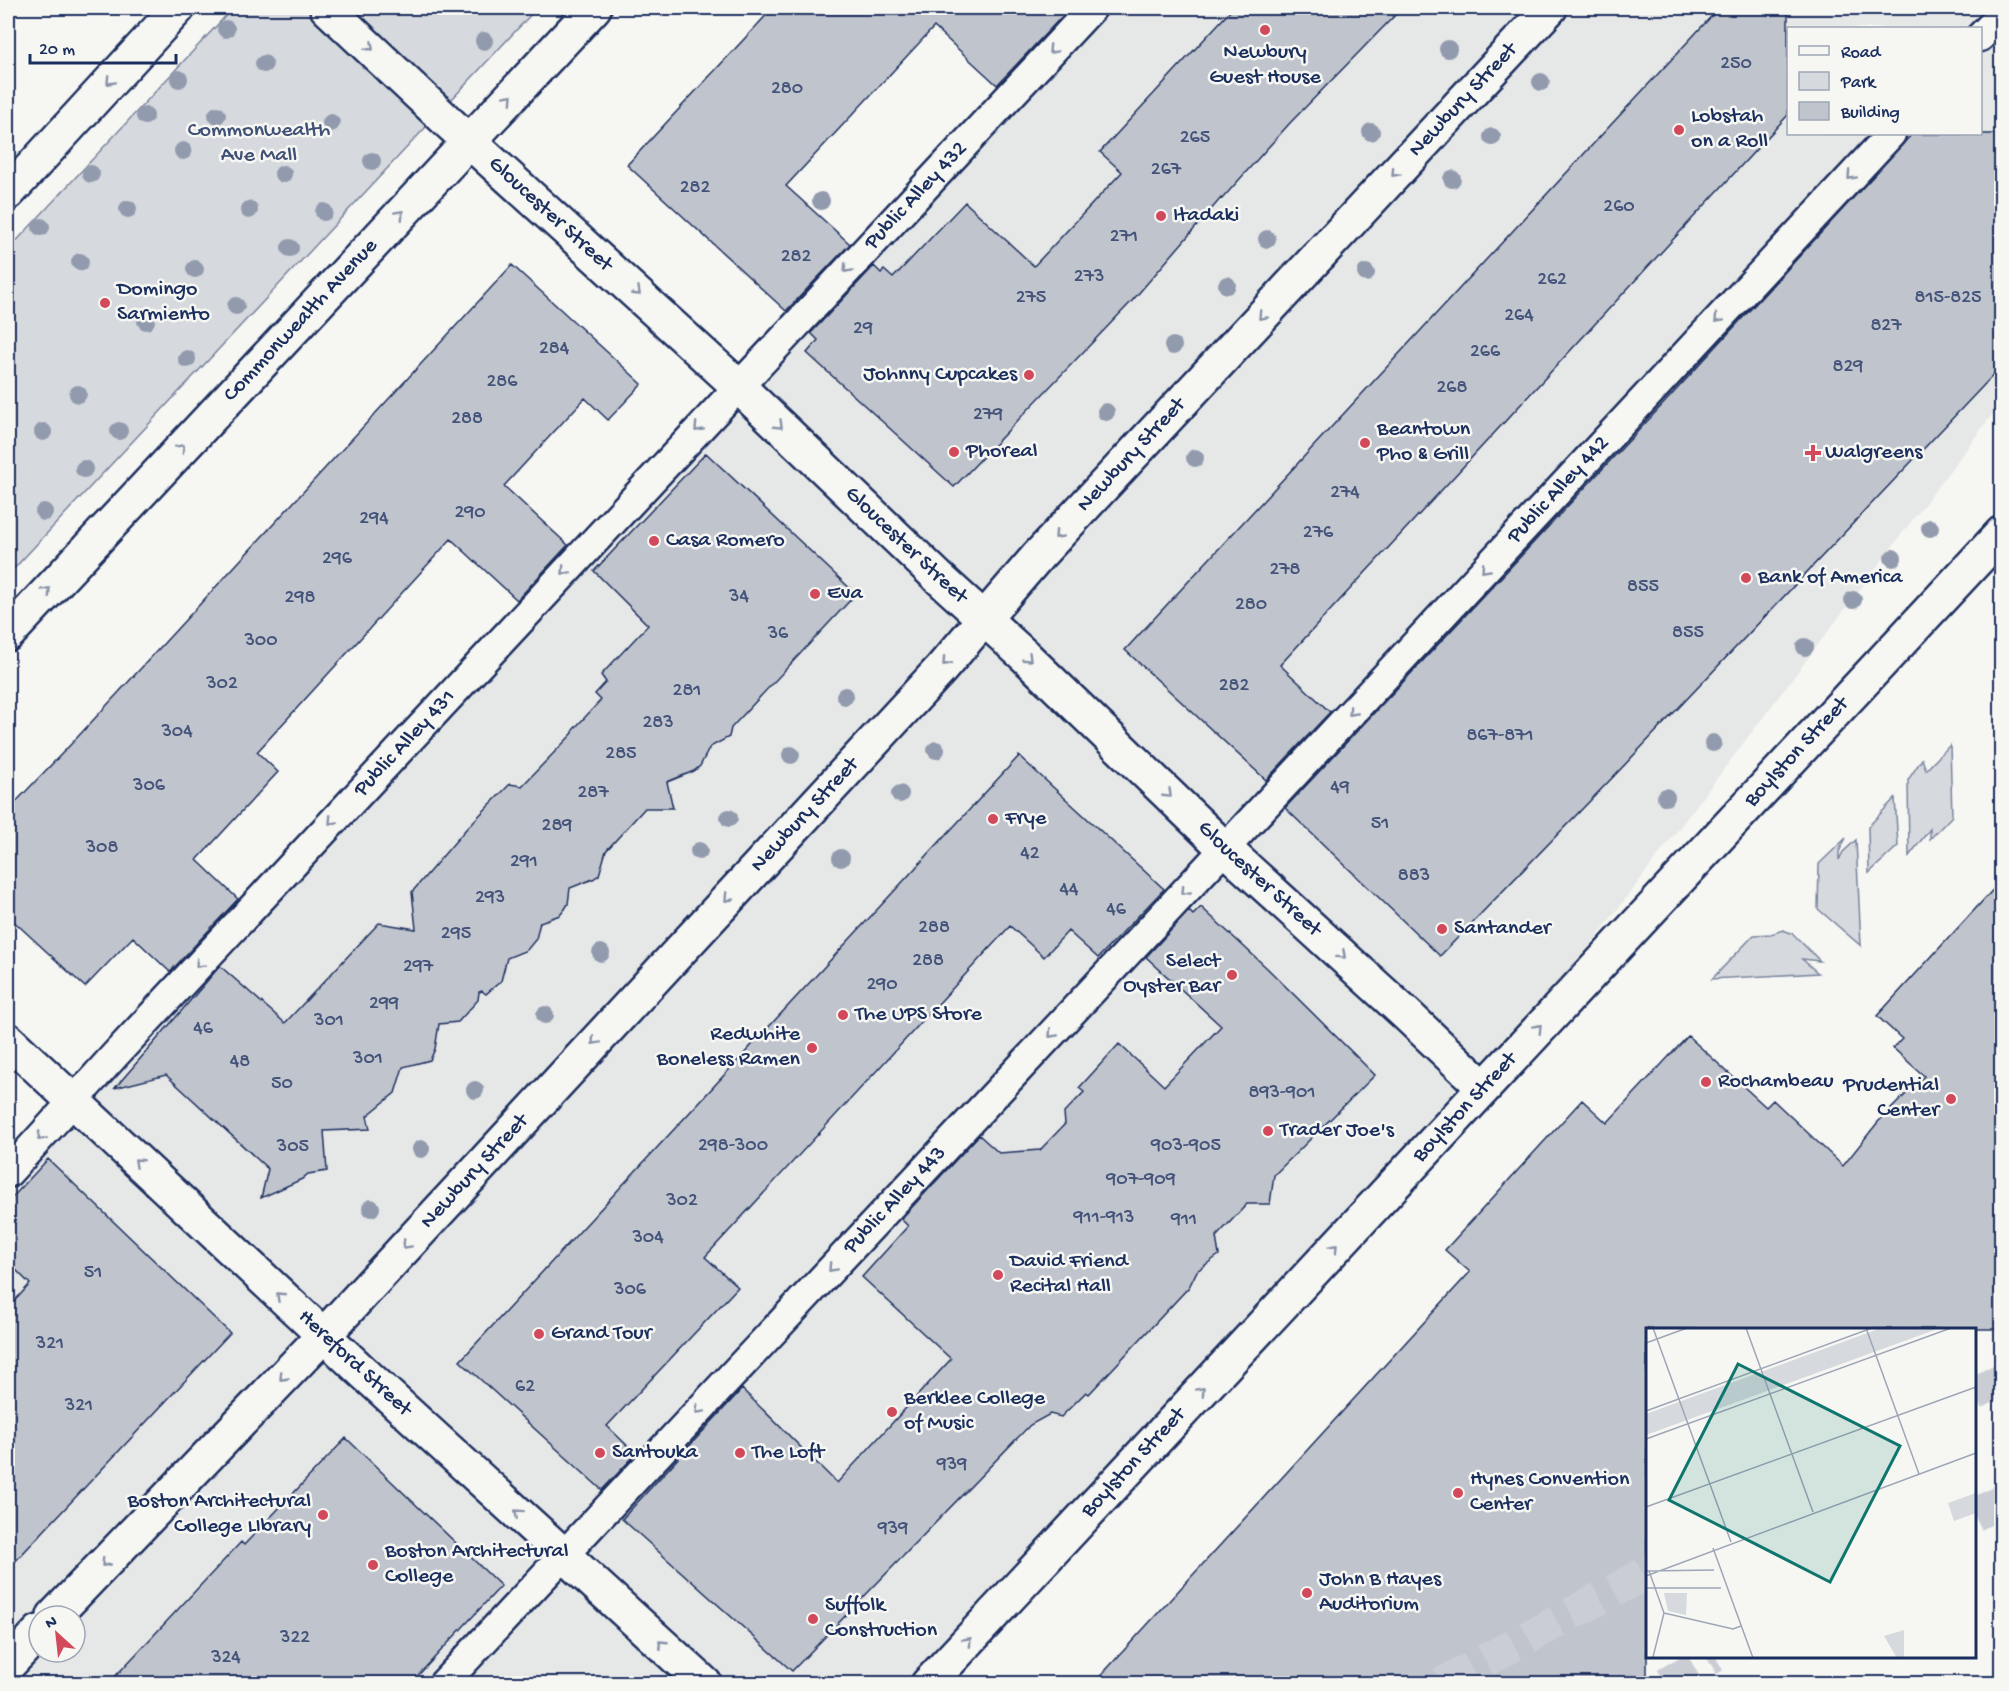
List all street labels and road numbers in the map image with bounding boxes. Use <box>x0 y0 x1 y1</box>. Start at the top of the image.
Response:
street label: Newbury Street <box>1404 36 1525 163</box>
street label: Public Alley 432 <box>859 136 974 257</box>
street label: Gloucester Street <box>482 151 619 279</box>
street label: Commonwealth Avenue <box>218 233 384 408</box>
street label: Newbury Street <box>1072 391 1193 518</box>
street label: Public Alley 442 <box>1502 431 1616 550</box>
street label: Gloucester Street <box>839 481 974 611</box>
street label: Public Alley 431 <box>348 685 462 804</box>
street label: Boylston Street <box>1739 691 1856 814</box>
street label: Newbury Street <box>746 751 866 878</box>
street label: Gloucester Street <box>1191 816 1328 944</box>
street label: Boylston Street <box>1407 1046 1525 1169</box>
street label: Newbury Street <box>415 1108 536 1235</box>
street label: Public Alley 443 <box>838 1141 952 1261</box>
street label: Hereford Street <box>292 1305 418 1424</box>
street label: Boylston Street <box>1076 1401 1193 1524</box>

